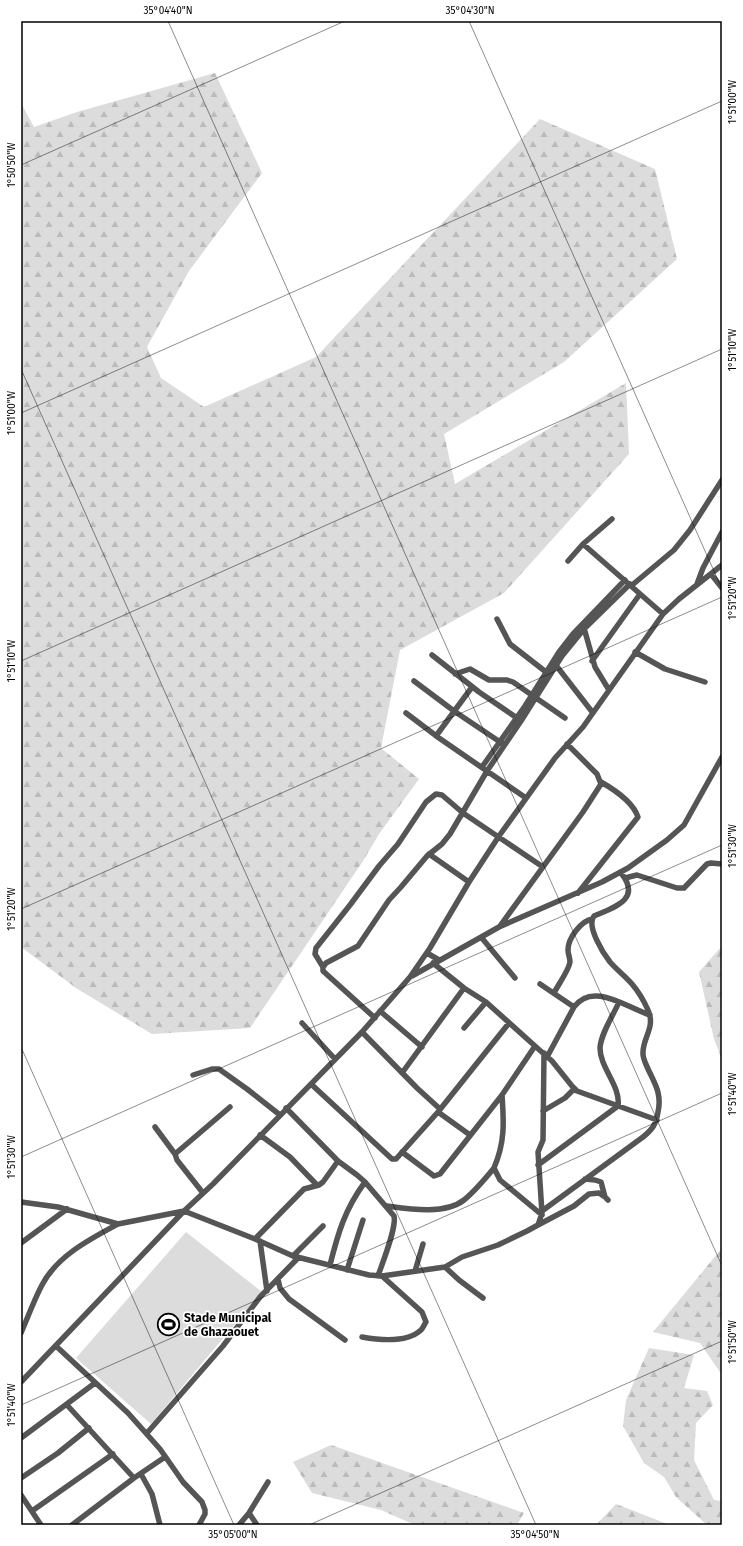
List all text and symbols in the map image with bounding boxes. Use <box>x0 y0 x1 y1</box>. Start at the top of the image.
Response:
text: 35°04'40"N <box>144 5 192 17</box>
text: 35°04'30"N <box>445 5 495 17</box>
text: 1°51'00"W <box>727 79 739 124</box>
text: 1°50'50"W <box>6 142 18 187</box>
text: 1°51'10"W <box>727 328 739 371</box>
text: 1°51'00"W <box>6 390 18 435</box>
text: 1°51'20"W <box>727 576 739 620</box>
text: 1°51'10"W <box>6 639 18 682</box>
text: 1°51'30"W <box>727 824 739 868</box>
text: 1°51'20"W <box>6 887 18 931</box>
text: 1°51'40"W <box>727 1072 739 1116</box>
text: 1°51'30"W <box>6 1135 18 1179</box>
place label: Stade Municipal de Ghazaouet <box>184 1311 272 1339</box>
sports icon: Stade Municipal de Ghazaouet <box>156 1312 182 1338</box>
text: 1°51'50"W <box>727 1320 739 1364</box>
text: 1°51'40"W <box>6 1383 18 1427</box>
text: 35°05'00"N <box>208 1529 258 1541</box>
text: 35°04'50"N <box>510 1529 560 1541</box>

